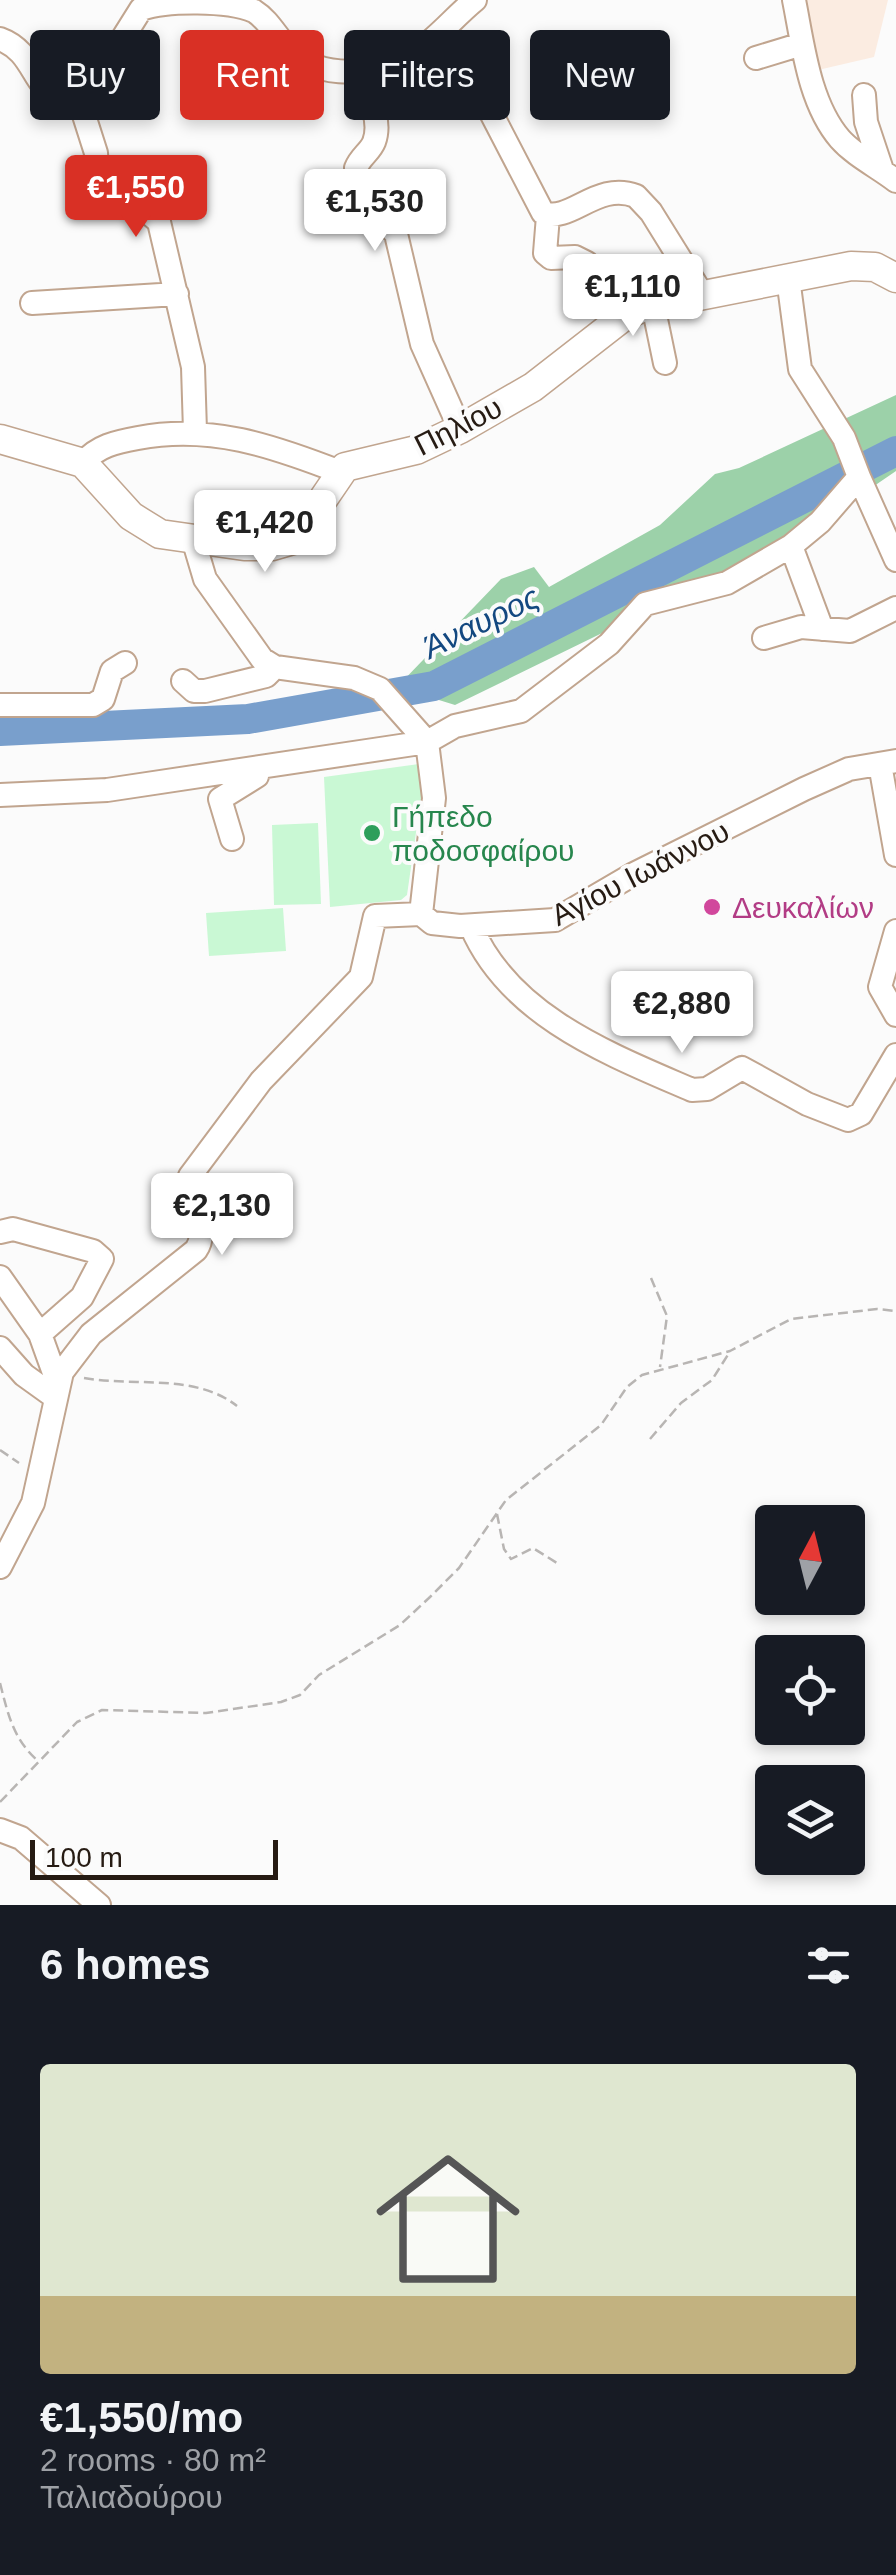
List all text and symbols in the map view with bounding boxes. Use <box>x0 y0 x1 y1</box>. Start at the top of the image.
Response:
chip: Buy <box>30 30 160 120</box>
chip: Rent <box>180 30 324 120</box>
chip: Filters <box>344 30 510 120</box>
chip: New <box>530 30 670 120</box>
pin: €1,550 <box>55 155 217 240</box>
text: €1,550 <box>87 169 185 205</box>
pin: €1,530 <box>294 169 456 254</box>
text: €1,530 <box>326 183 424 219</box>
pin: €1,110 <box>552 254 714 339</box>
text: €1,110 <box>585 268 681 304</box>
street label: Πηλίου <box>409 390 507 462</box>
pin: €1,420 <box>184 490 346 575</box>
text: €1,420 <box>216 504 314 540</box>
water label: Άναυρος <box>415 578 545 666</box>
place label: Γήπεδο ποδοσφαίρου <box>392 800 574 867</box>
street label: Αγίου Ιωάννου <box>546 814 734 932</box>
marker: Γήπεδο ποδοσφαίρου <box>361 822 383 844</box>
place label: Δευκαλίων <box>732 891 874 924</box>
marker: Δευκαλίων <box>701 896 723 918</box>
pin: €2,880 <box>601 971 763 1056</box>
text: €2,880 <box>633 985 731 1021</box>
pin: €2,130 <box>141 1173 303 1258</box>
text: €2,130 <box>173 1187 271 1223</box>
north arrow <box>755 1505 865 1615</box>
map controls <box>755 1505 865 1875</box>
button: locate <box>755 1635 865 1745</box>
button: layers <box>755 1765 865 1875</box>
scale bar <box>30 1835 278 1880</box>
text: 100 m <box>45 1842 123 1873</box>
icon: filters <box>801 1938 856 1993</box>
text: 6 homes <box>40 1941 210 1988</box>
icon: home <box>358 2129 538 2309</box>
text: €1,550/mo <box>40 2394 243 2441</box>
text: 2 rooms · 80 m² <box>40 2442 266 2478</box>
text: Ταλιαδούρου <box>40 2479 223 2515</box>

